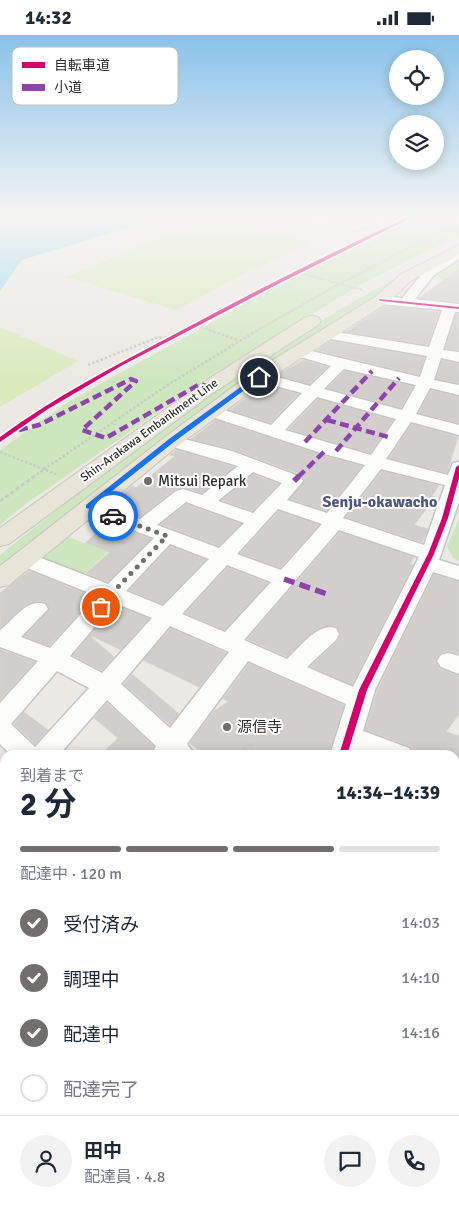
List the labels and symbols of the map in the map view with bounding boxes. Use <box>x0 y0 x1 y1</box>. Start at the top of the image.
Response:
legend <box>12 47 178 105</box>
text: 自転車道 <box>54 57 110 74</box>
text: 小道 <box>54 79 82 96</box>
pin <box>238 356 280 398</box>
street label: Shin-Arakawa Embankment Line <box>78 375 221 485</box>
place label: Mitsui Repark <box>158 472 247 490</box>
marker: Mitsui Repark <box>142 475 154 487</box>
courier <box>88 491 138 541</box>
district label: Senju-okawacho <box>323 492 437 512</box>
pin <box>80 586 122 628</box>
place label: 源信寺 <box>237 718 282 736</box>
marker: 源信寺 <box>221 721 233 733</box>

